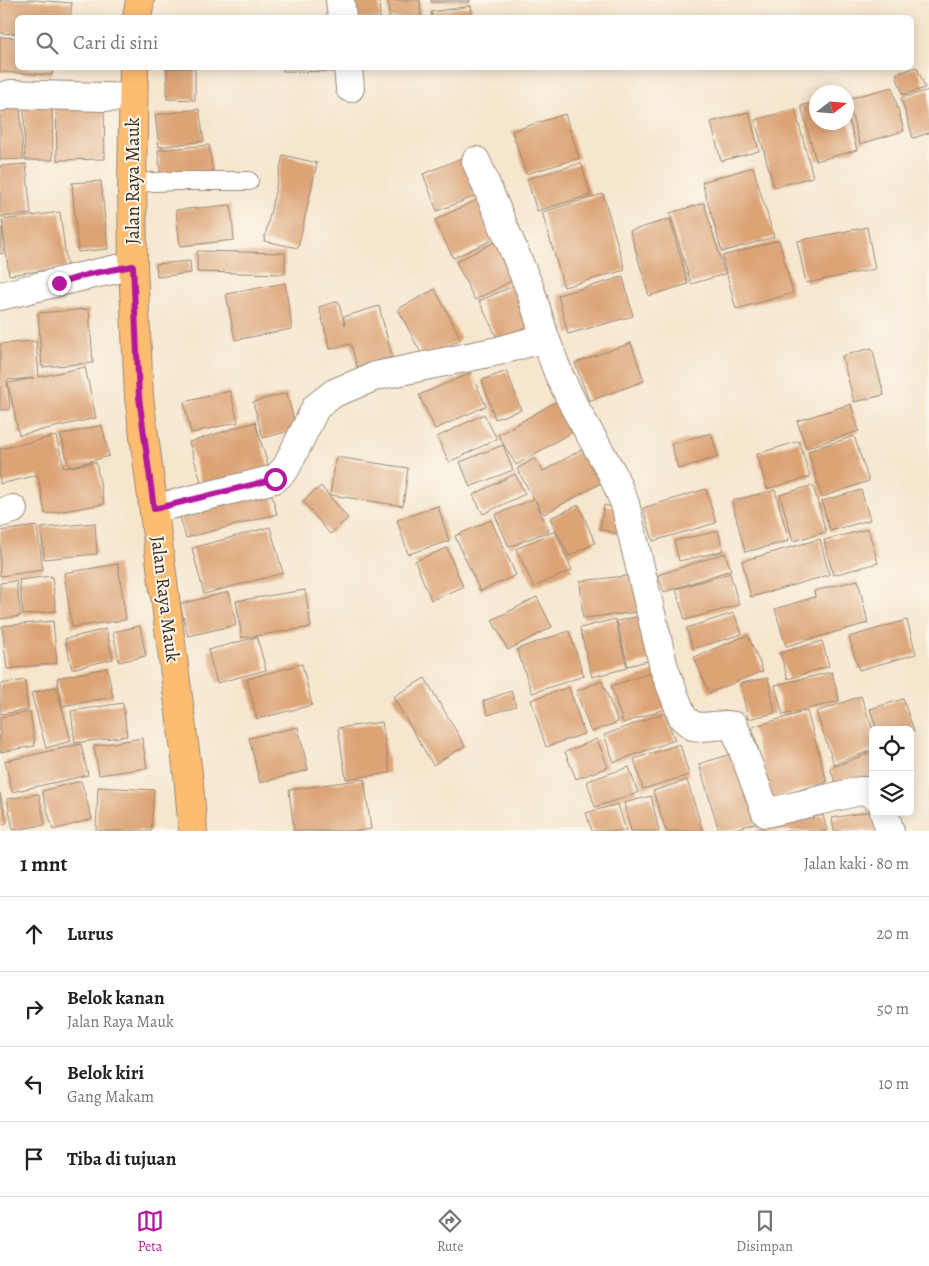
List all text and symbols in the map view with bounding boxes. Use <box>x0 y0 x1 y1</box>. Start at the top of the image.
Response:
search box <box>15 15 914 70</box>
icon: search <box>33 29 61 57</box>
text: Cari di sini <box>73 30 158 56</box>
north arrow <box>809 85 854 130</box>
street label: Jalan Raya Mauk <box>120 117 146 245</box>
route end <box>48 272 71 295</box>
route start <box>264 468 287 491</box>
street label: Jalan Raya Mauk <box>144 534 186 664</box>
map controls <box>869 726 914 816</box>
button: locate <box>869 726 914 771</box>
button: layers <box>869 771 914 816</box>
text: 1 mnt <box>20 850 68 878</box>
text: Jalan kaki · 80 m <box>804 853 909 875</box>
icon: ahead <box>20 920 48 948</box>
text: Lurus <box>67 921 113 947</box>
text: 20 m <box>876 923 909 945</box>
text: Belok kanan <box>67 985 165 1011</box>
icon: right <box>20 995 48 1023</box>
text: 50 m <box>877 998 909 1020</box>
text: Jalan Raya Mauk <box>67 1011 174 1033</box>
text: Belok kiri <box>67 1060 144 1086</box>
icon: left <box>20 1070 48 1098</box>
text: 10 m <box>879 1073 909 1095</box>
text: Gang Makam <box>67 1086 154 1108</box>
icon: arrive <box>20 1145 48 1173</box>
text: Tiba di tujuan <box>67 1146 176 1172</box>
tab: Peta <box>136 1207 164 1256</box>
tab: Rute <box>436 1207 464 1256</box>
tab: Disimpan <box>736 1207 793 1256</box>

